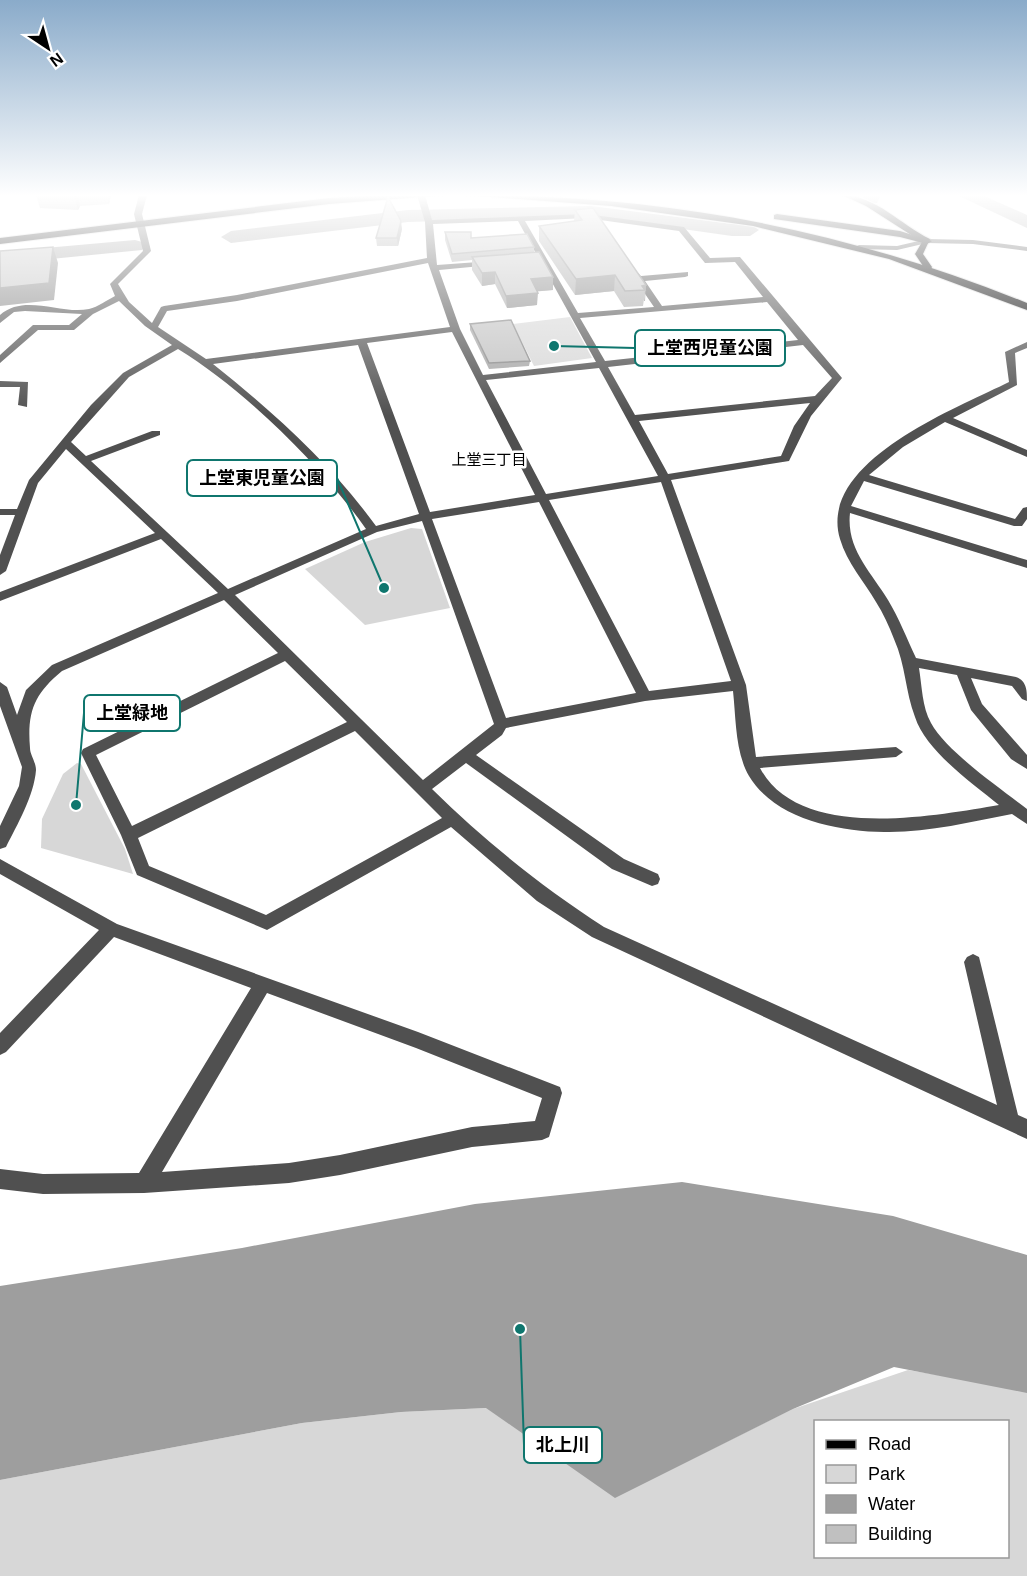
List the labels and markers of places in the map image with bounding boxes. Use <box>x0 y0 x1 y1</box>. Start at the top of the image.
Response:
callout: 上堂西児童公園 <box>635 330 785 366</box>
callout: 上堂東児童公園 <box>187 460 337 496</box>
callout: 上堂緑地 <box>84 695 180 731</box>
callout: 北上川 <box>524 1427 602 1463</box>

